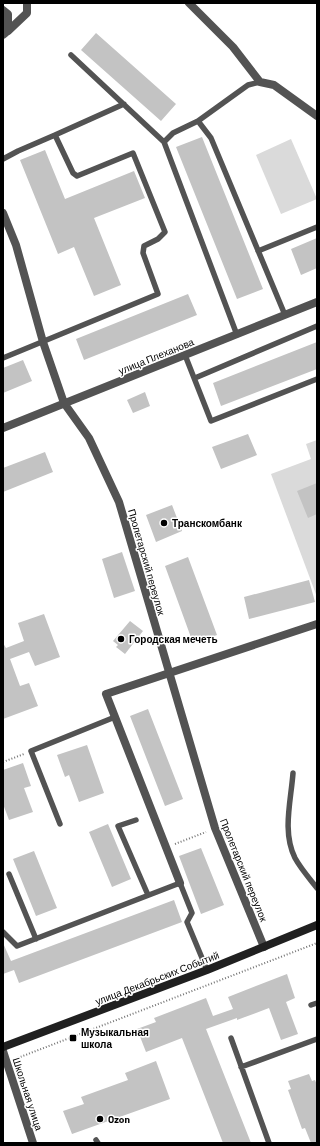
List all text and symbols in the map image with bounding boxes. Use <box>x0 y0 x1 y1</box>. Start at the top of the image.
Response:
street label: улица Плеханова <box>117 335 196 377</box>
street label: Пролетарский переулок <box>126 507 168 617</box>
place label: Транскомбанк <box>172 517 243 529</box>
marker: Транскомбанк <box>159 518 169 528</box>
place label: Городская мечеть <box>129 633 218 645</box>
marker: Городская мечеть <box>116 634 126 644</box>
street label: Пролетарский переулок <box>218 817 270 924</box>
street label: улица Декабрьских Событий <box>93 949 221 1007</box>
place label: Музыкальная школа <box>81 1026 149 1050</box>
marker: Музыкальная школа <box>68 1033 78 1043</box>
street label: Школьная улица <box>11 1056 46 1132</box>
place label: Ozon <box>108 1113 130 1125</box>
marker: Ozon <box>95 1114 105 1124</box>

